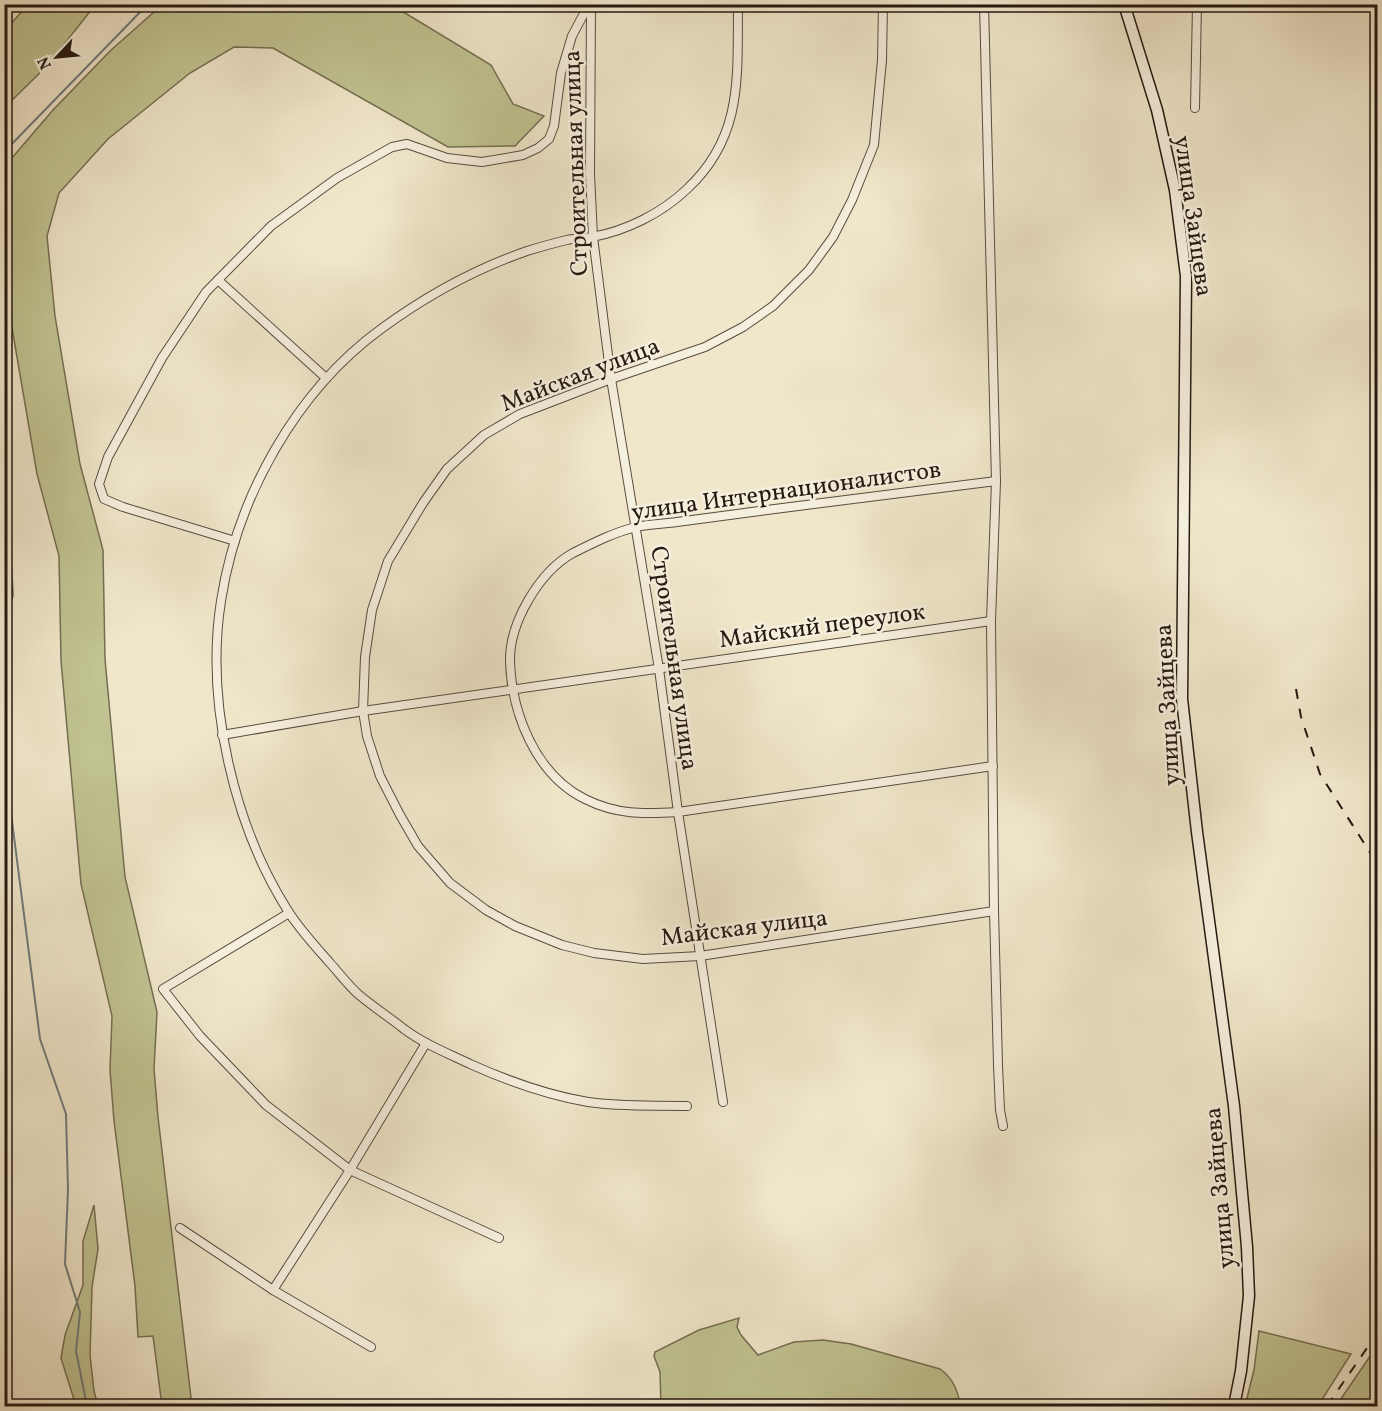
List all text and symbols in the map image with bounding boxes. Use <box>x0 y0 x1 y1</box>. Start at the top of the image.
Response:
north arrow <box>27 27 87 87</box>
street label: Строительная улица <box>556 49 598 276</box>
text: N <box>33 52 58 73</box>
street label: улица Зайцева <box>1164 134 1220 299</box>
street label: Майская улица <box>496 330 665 422</box>
street label: улица Интернационалистов <box>629 453 943 531</box>
street label: Строительная улица <box>640 544 706 773</box>
street label: Майский переулок <box>717 596 928 658</box>
street label: улица Зайцева <box>1148 623 1190 787</box>
street label: Майская улица <box>659 902 830 956</box>
street label: улица Зайцева <box>1197 1106 1245 1270</box>

